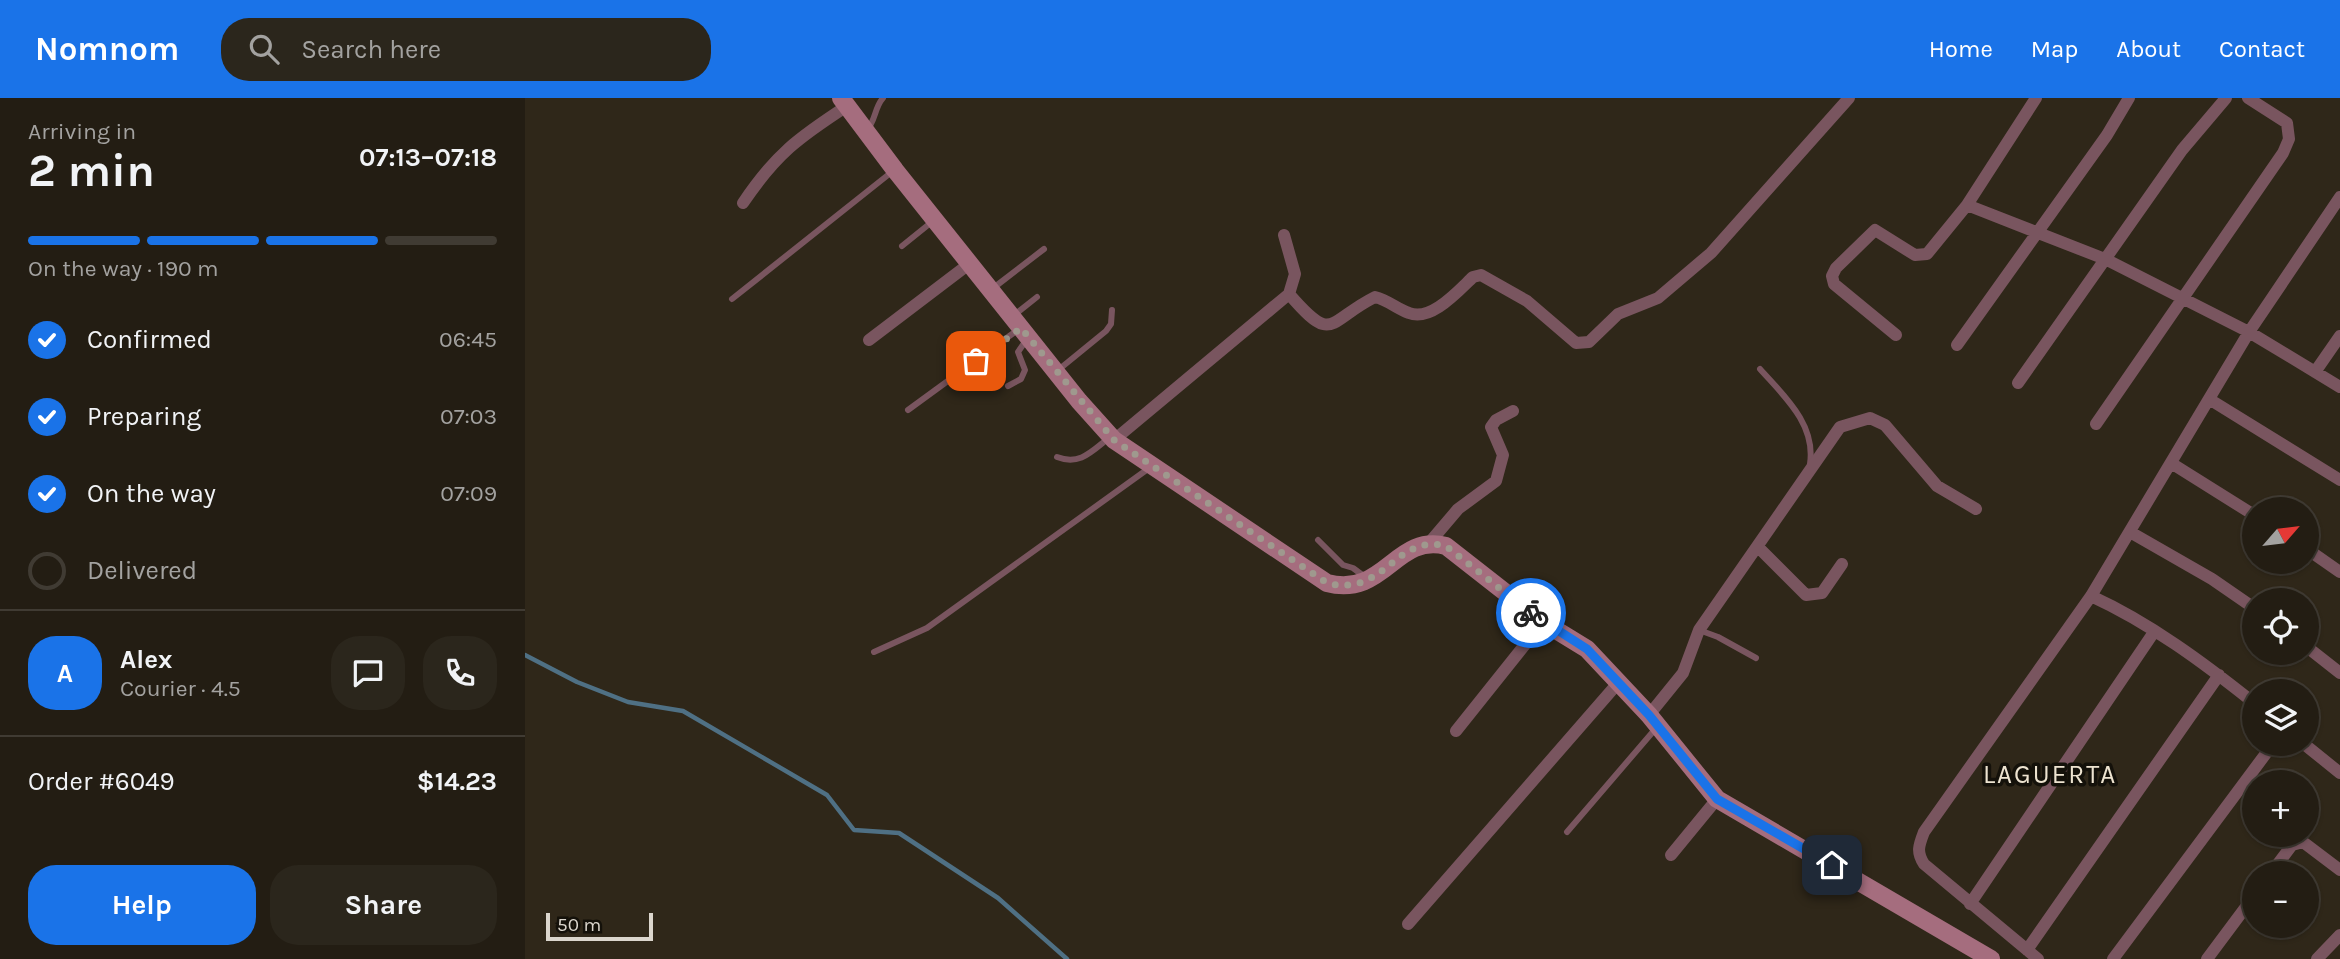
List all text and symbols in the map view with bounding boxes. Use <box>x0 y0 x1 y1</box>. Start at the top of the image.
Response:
search box <box>221 18 711 81</box>
text: Nomnom <box>35 30 179 68</box>
icon: search <box>245 30 283 68</box>
text: Search here <box>301 34 441 65</box>
text: Home <box>1929 35 1993 63</box>
text: Map <box>2031 35 2078 63</box>
text: About <box>2116 35 2181 63</box>
text: Contact <box>2219 35 2305 63</box>
text: Arriving in <box>28 118 136 145</box>
text: 07:13–07:18 <box>359 142 497 173</box>
text: 2 min <box>28 144 155 198</box>
text: On the way · 190 m <box>28 255 219 282</box>
icon: check <box>28 321 66 359</box>
text: Confirmed <box>87 324 212 355</box>
text: 06:45 <box>439 326 497 353</box>
pin <box>946 331 1006 391</box>
icon: bag <box>957 342 995 380</box>
icon: check <box>28 398 66 436</box>
text: Preparing <box>87 401 201 432</box>
text: 07:03 <box>440 403 497 430</box>
icon: check <box>28 475 66 513</box>
text: On the way <box>87 478 216 509</box>
text: 07:09 <box>440 480 497 507</box>
north arrow <box>2242 497 2319 574</box>
map controls <box>2242 497 2319 938</box>
text: Delivered <box>87 555 197 586</box>
courier <box>1496 578 1566 648</box>
button: locate <box>2242 588 2319 665</box>
icon: bike <box>1512 594 1550 632</box>
button: chat <box>331 636 405 710</box>
button: phone <box>423 636 497 710</box>
text: Alex <box>120 644 172 675</box>
text: A <box>57 658 73 689</box>
text: Courier · 4.5 <box>120 675 241 702</box>
button: layers <box>2242 679 2319 756</box>
district label: LAGUERTA <box>1983 759 2117 790</box>
text: Order #6049 <box>28 766 175 797</box>
text: $14.23 <box>417 766 497 797</box>
button: + <box>2242 770 2319 847</box>
pin <box>1802 835 1862 895</box>
icon: home <box>1813 846 1851 884</box>
button: − <box>2242 861 2319 938</box>
button: Help <box>28 865 256 945</box>
button: Share <box>270 865 497 945</box>
scale bar <box>546 910 653 942</box>
text: 50 m <box>557 914 601 936</box>

